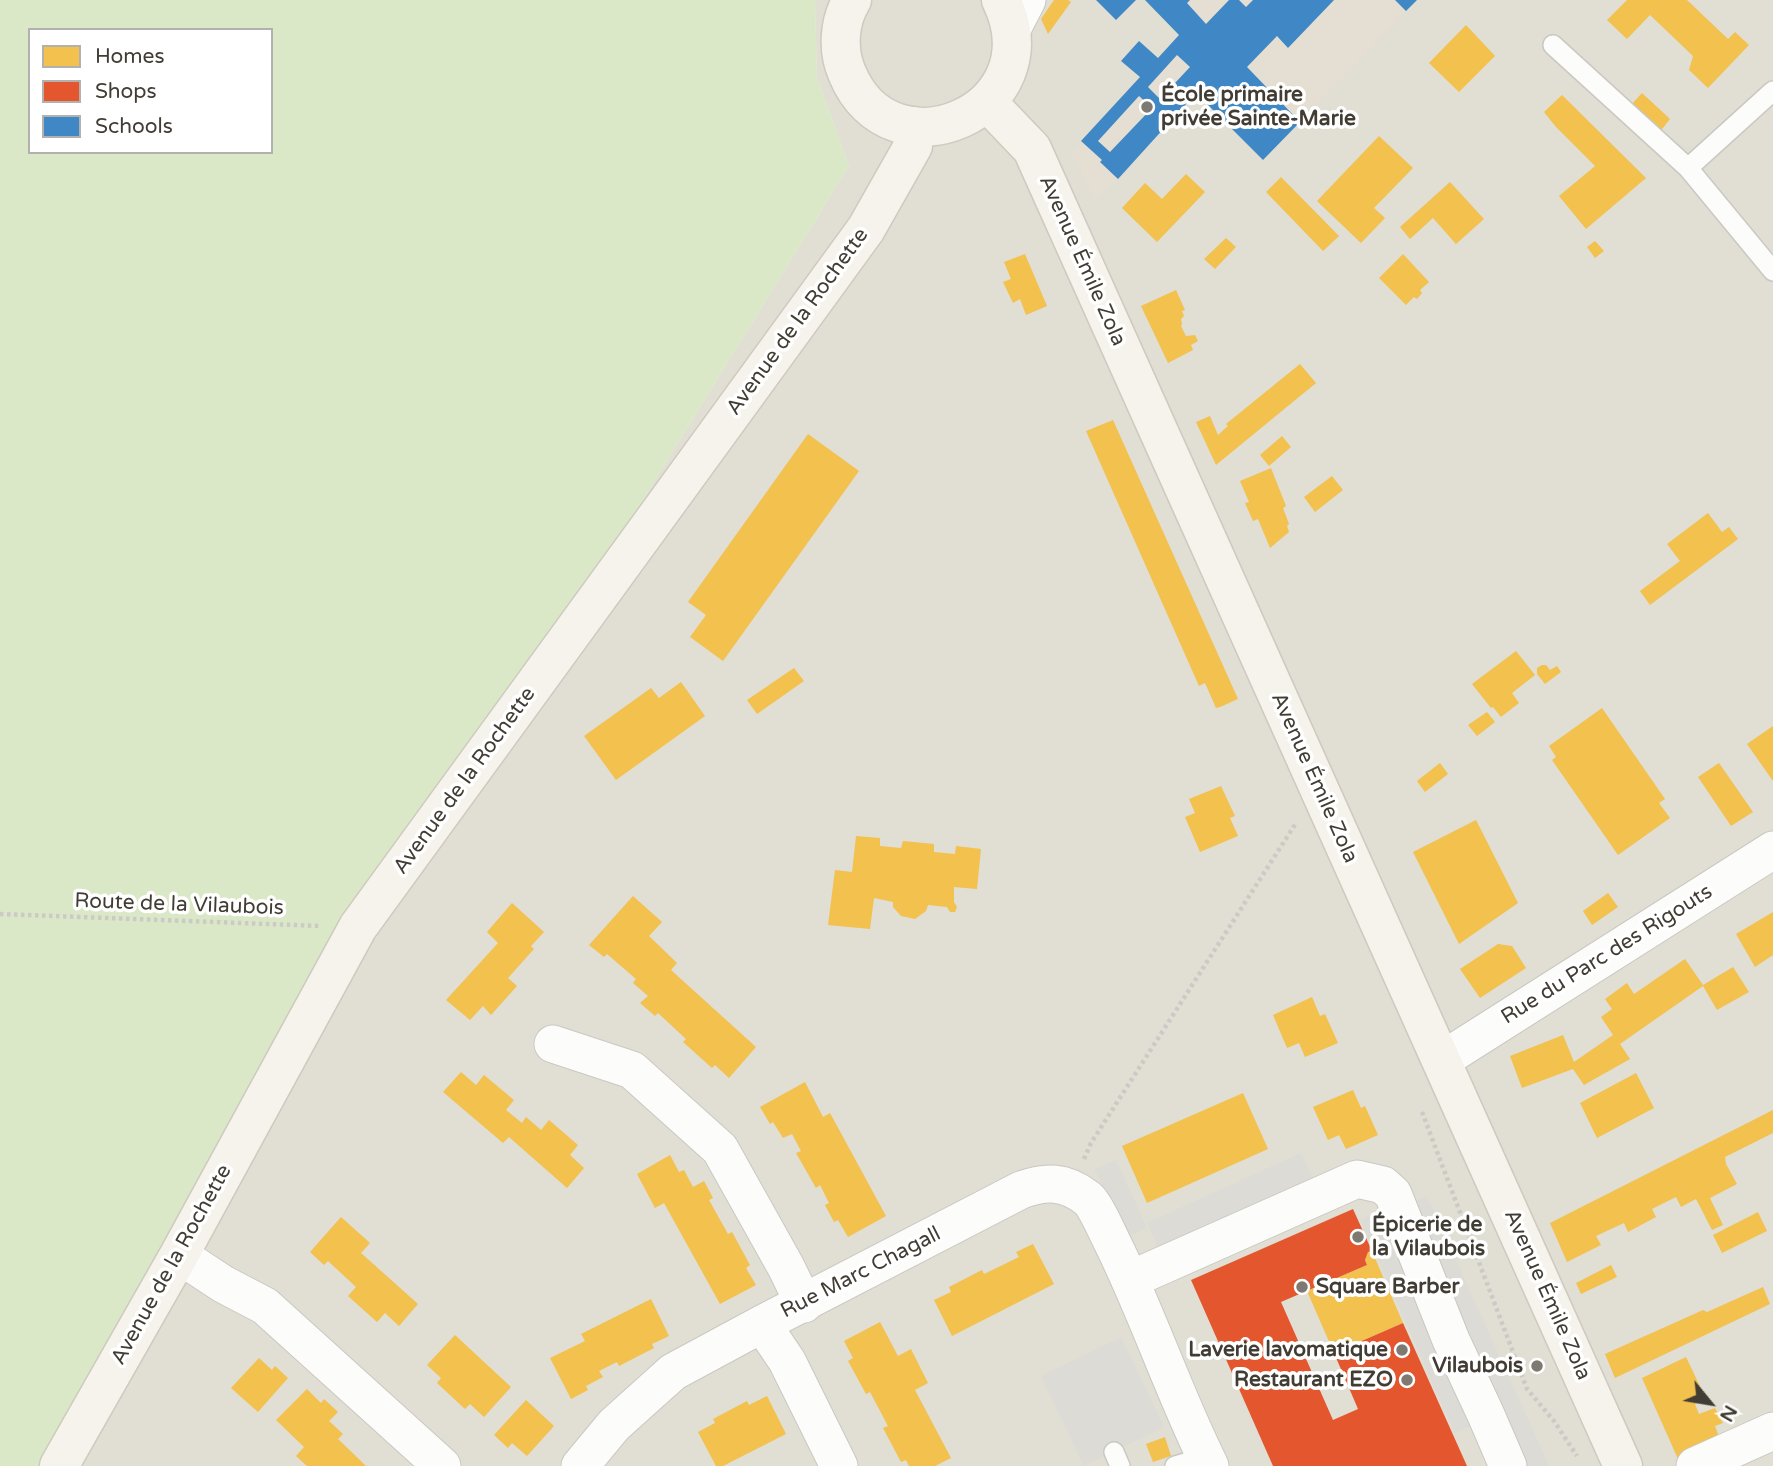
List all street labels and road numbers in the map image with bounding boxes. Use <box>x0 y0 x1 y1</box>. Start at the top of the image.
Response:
street label: Avenue Émile Zola <box>1033 172 1131 350</box>
street label: Avenue de la Rochette <box>722 224 874 420</box>
street label: Avenue de la Rochette <box>389 683 541 879</box>
street label: Avenue Émile Zola <box>1265 689 1363 867</box>
street label: Rue du Parc des Rigouts <box>1497 880 1717 1030</box>
street label: Route de la Vilaubois <box>74 889 284 921</box>
street label: Avenue de la Rochette <box>106 1160 238 1370</box>
street label: Avenue Émile Zola <box>1498 1206 1596 1384</box>
street label: Rue Marc Chagall <box>777 1222 945 1324</box>

